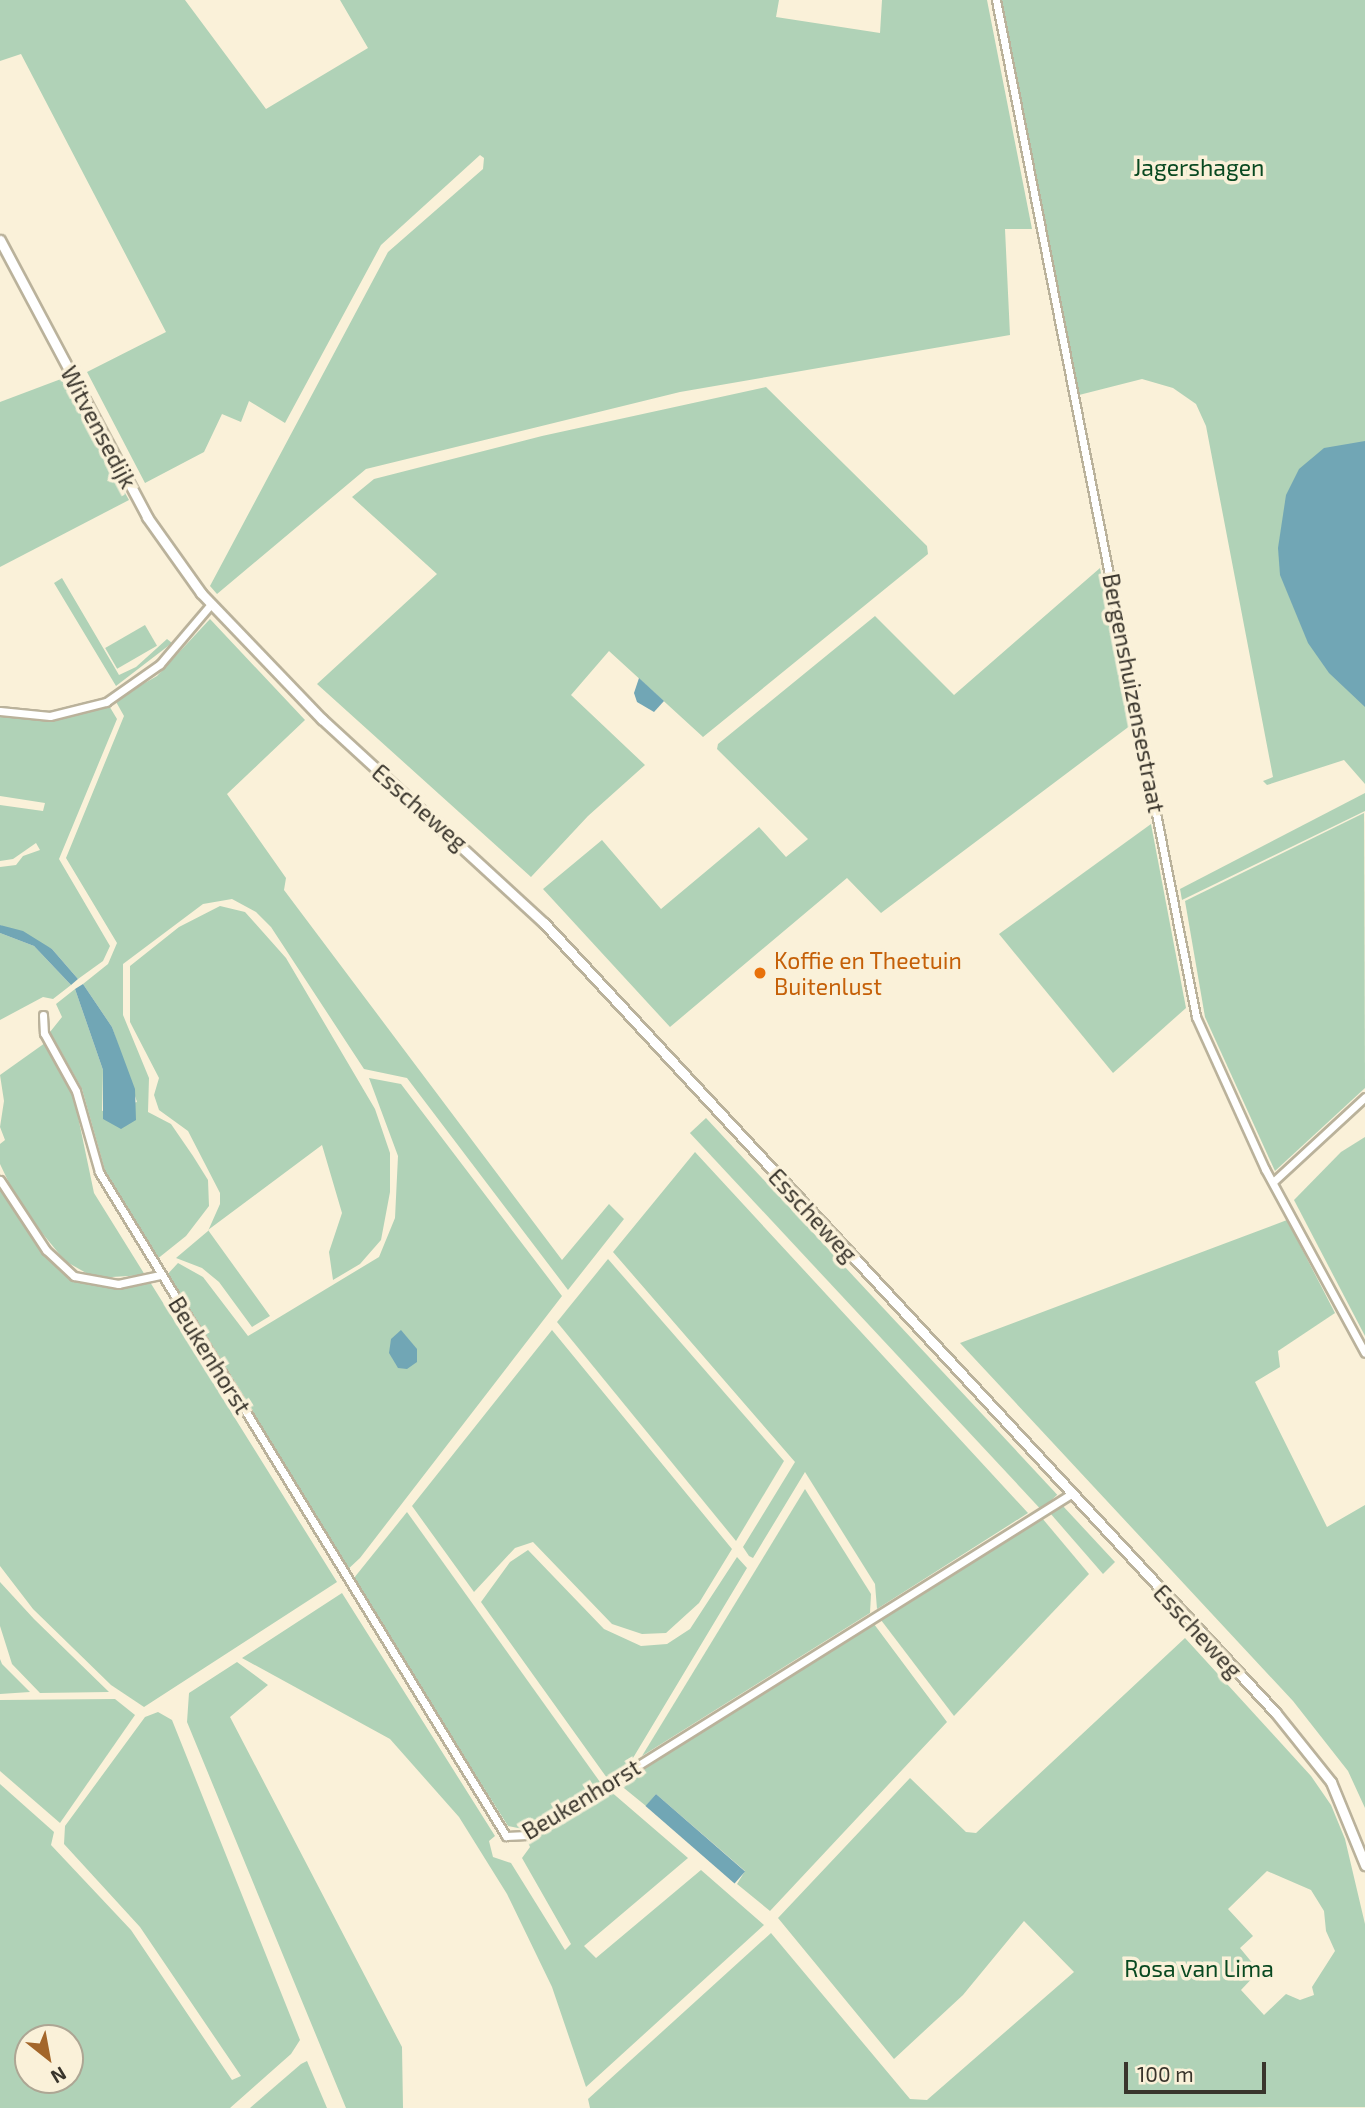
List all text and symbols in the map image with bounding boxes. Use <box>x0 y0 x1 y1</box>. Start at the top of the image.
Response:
park label: Jagershagen <box>1134 153 1264 181</box>
street label: Witvensedijk <box>55 361 143 493</box>
street label: Bergenshuizensestraat <box>1097 571 1171 815</box>
street label: Esscheweg <box>367 758 473 856</box>
place label: Koffie en Theetuin Buitenlust <box>774 946 962 1000</box>
marker: Koffie en Theetuin Buitenlust <box>752 965 768 981</box>
street label: Esscheweg <box>763 1163 863 1267</box>
street label: Beukenhorst <box>163 1291 257 1419</box>
street label: Esscheweg <box>1148 1579 1248 1683</box>
street label: Beukenhorst <box>517 1753 645 1845</box>
park label: Rosa van Lima <box>1124 1954 1274 1982</box>
north arrow <box>14 2024 84 2094</box>
scale bar <box>1127 2048 1269 2092</box>
text: 100 m <box>1137 2061 1194 2086</box>
text: N <box>47 2062 71 2089</box>

